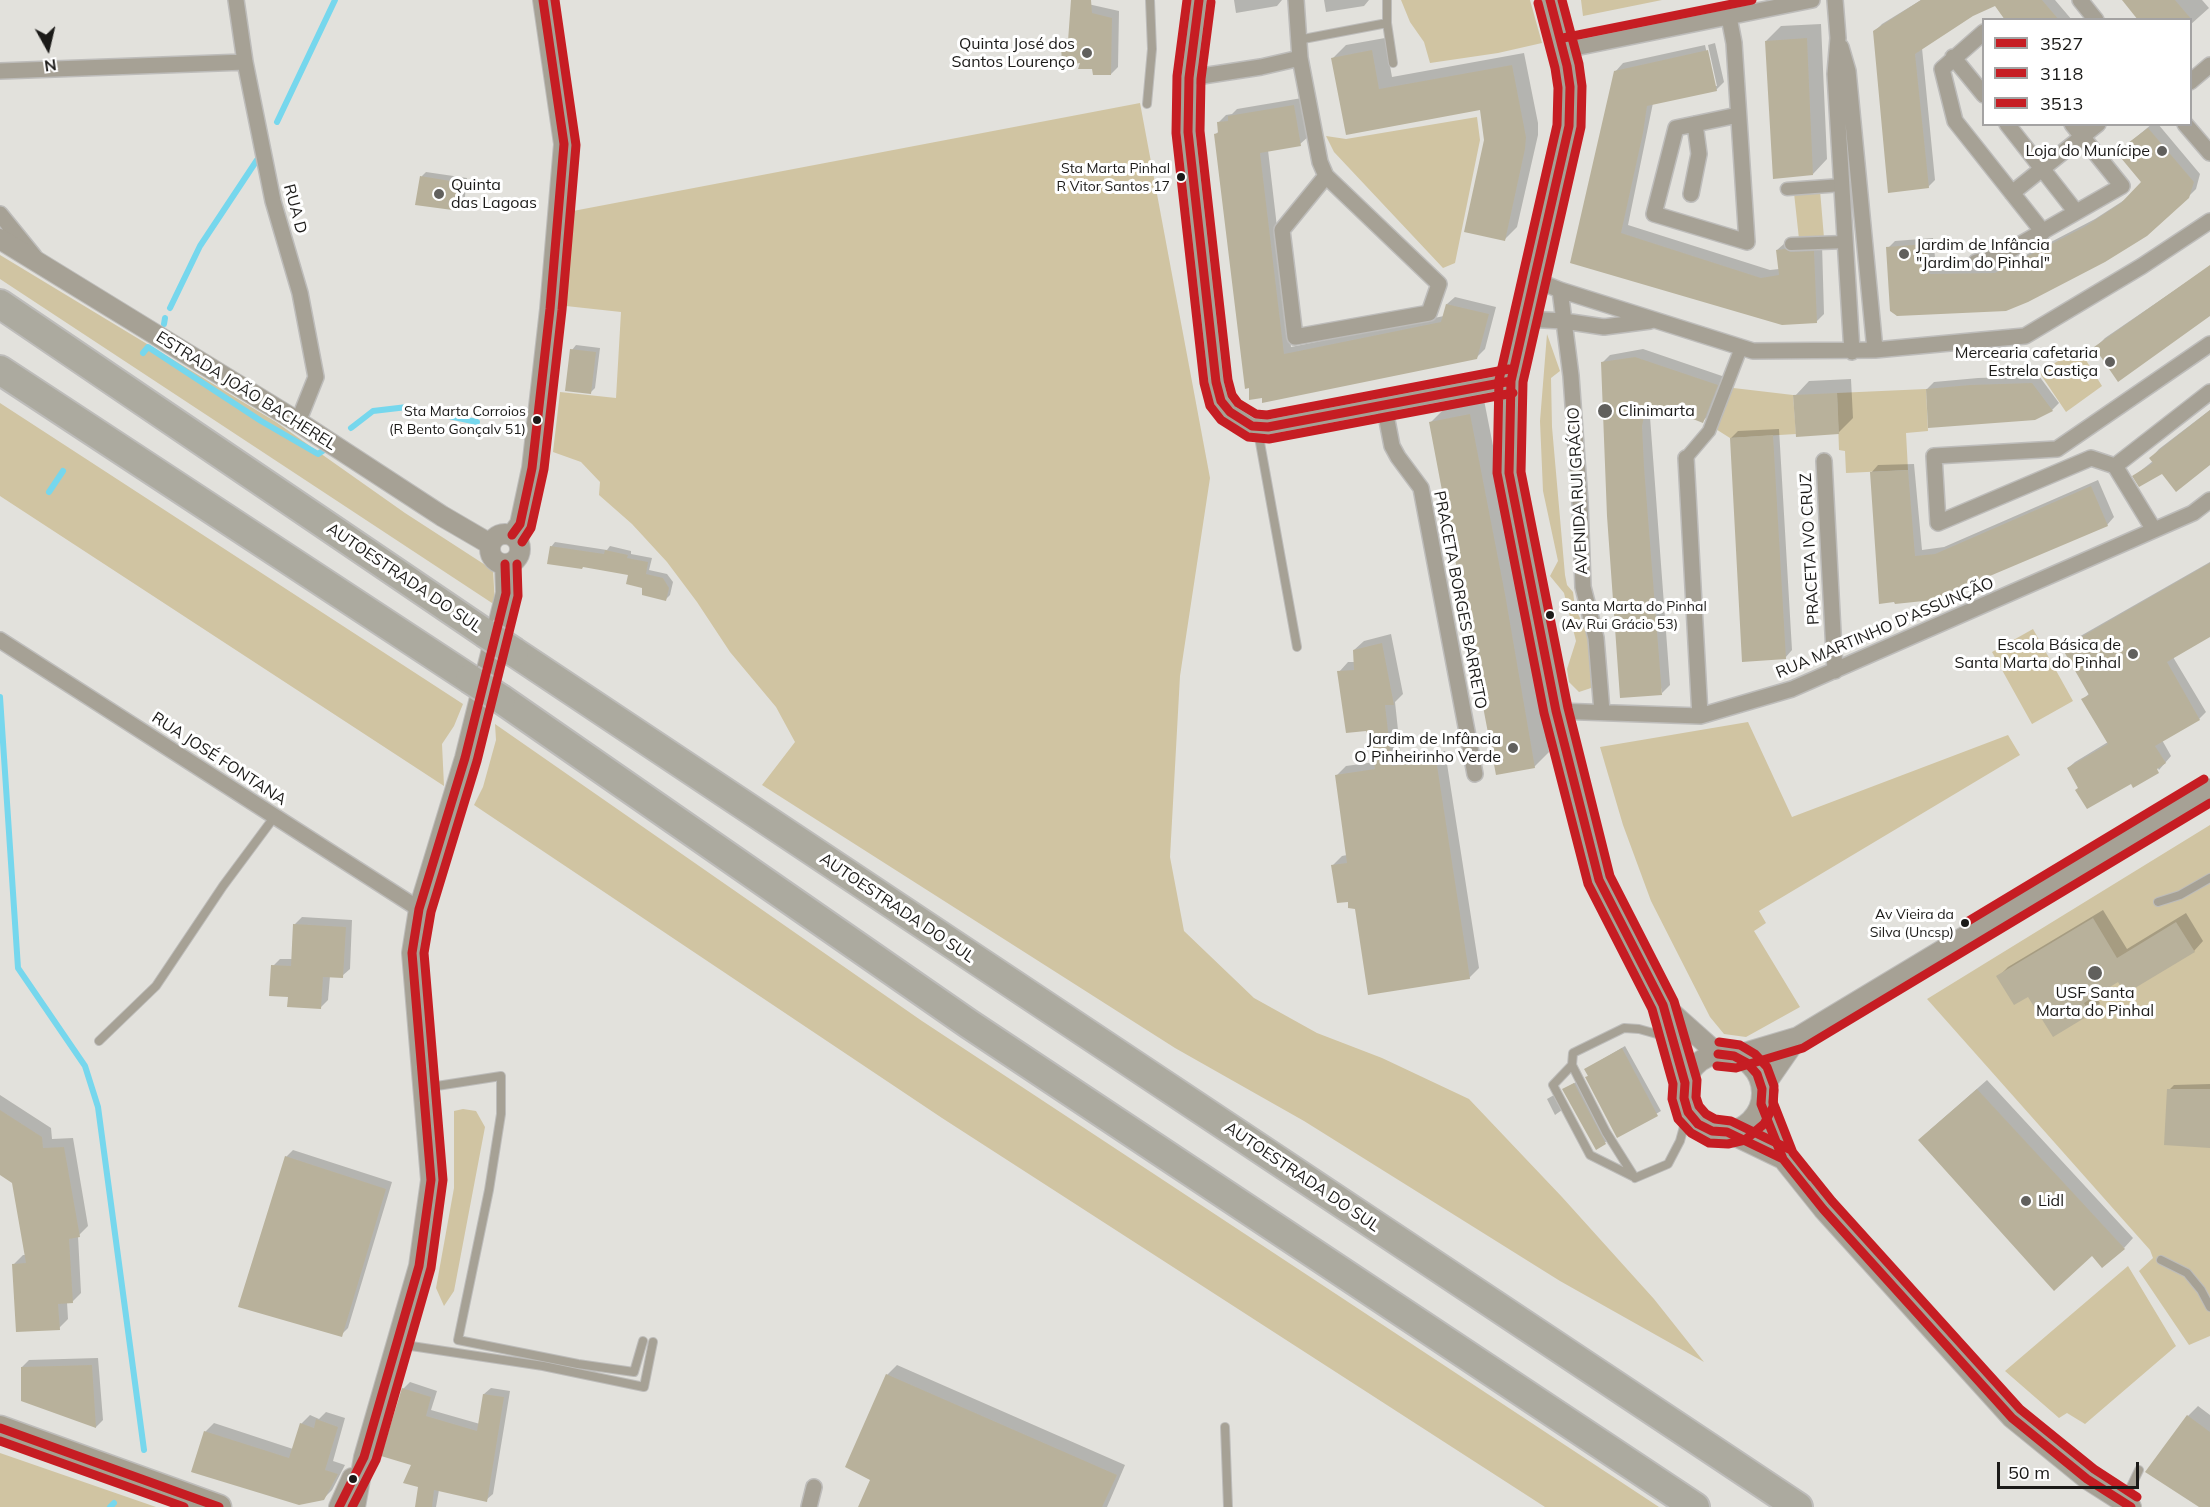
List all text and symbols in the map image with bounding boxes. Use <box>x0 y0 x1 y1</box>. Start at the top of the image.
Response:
north arrow <box>18 18 78 78</box>
legend <box>1982 18 2192 126</box>
text: 3527 <box>2040 32 2083 55</box>
place label: Quinta José dos Santos Lourenço <box>952 34 1075 72</box>
marker: Quinta José dos Santos Lourenço <box>1080 46 1094 60</box>
text: N <box>43 55 58 77</box>
text: 3118 <box>2040 62 2083 85</box>
text: 3513 <box>2040 92 2083 115</box>
place label: Loja do Munícipe <box>2026 141 2150 161</box>
marker: Loja do Munícipe <box>2155 144 2169 158</box>
place label: Sta Marta Pinhal R Vitor Santos 17 <box>1056 161 1170 194</box>
marker: Sta Marta Pinhal R Vitor Santos 17 <box>1175 171 1187 183</box>
place label: Quinta das Lagoas <box>451 175 537 213</box>
street label: RUA D <box>279 182 311 236</box>
marker: Quinta das Lagoas <box>432 187 446 201</box>
place label: Jardim de Infância "Jardim do Pinhal" <box>1916 235 2050 273</box>
marker: Jardim de Infância "Jardim do Pinhal" <box>1897 247 1911 261</box>
street label: ESTRADA JOÃO BACHEREL <box>152 328 340 454</box>
place label: Mercearia cafetaria Estrela Castiça <box>1955 343 2098 381</box>
marker: Mercearia cafetaria Estrela Castiça <box>2103 355 2117 369</box>
place label: Clinimarta <box>1618 401 1695 421</box>
marker: Clinimarta <box>1596 402 1614 420</box>
place label: Sta Marta Corroios (R Bento Gonçalv 51) <box>389 404 526 436</box>
street label: AVENIDA RUI GRÁCIO <box>1564 407 1592 575</box>
marker: Sta Marta Corroios (R Bento Gonçalv 51) <box>531 414 543 426</box>
street label: PRACETA IVO CRUZ <box>1796 473 1824 625</box>
street label: PRACETA BORGES BARRETO <box>1429 489 1491 711</box>
street label: AUTOESTRADA DO SUL <box>323 519 485 637</box>
street label: RUA MARTINHO D'ASSUNÇÃO <box>1773 573 1997 683</box>
place label: Santa Marta do Pinhal (Av Rui Grácio 53) <box>1561 599 1707 632</box>
marker: Santa Marta do Pinhal (Av Rui Grácio 53) <box>1544 609 1556 621</box>
place label: Escola Básica de Santa Marta do Pinhal <box>1954 635 2121 673</box>
marker: Escola Básica de Santa Marta do Pinhal <box>2126 647 2140 661</box>
street label: RUA JOSÉ FONTANA <box>148 708 290 810</box>
place label: Jardim de Infância O Pinheirinho Verde <box>1354 729 1501 767</box>
marker: Jardim de Infância O Pinheirinho Verde <box>1506 741 1520 755</box>
street label: AUTOESTRADA DO SUL <box>816 849 978 967</box>
place label: Av Vieira da Silva (Uncsp) <box>1870 907 1954 940</box>
marker: Av Vieira da Silva (Uncsp) <box>1959 917 1971 929</box>
marker: USF Santa Marta do Pinhal <box>2086 964 2104 982</box>
place label: USF Santa Marta do Pinhal <box>2036 983 2154 1021</box>
street label: AUTOESTRADA DO SUL <box>1221 1118 1383 1236</box>
place label: Lidl <box>2038 1191 2064 1211</box>
marker: Lidl <box>2019 1194 2033 1208</box>
scale bar <box>2000 1450 2142 1488</box>
text: 50 m <box>2008 1461 2050 1484</box>
unlabelled marker <box>347 1473 359 1485</box>

